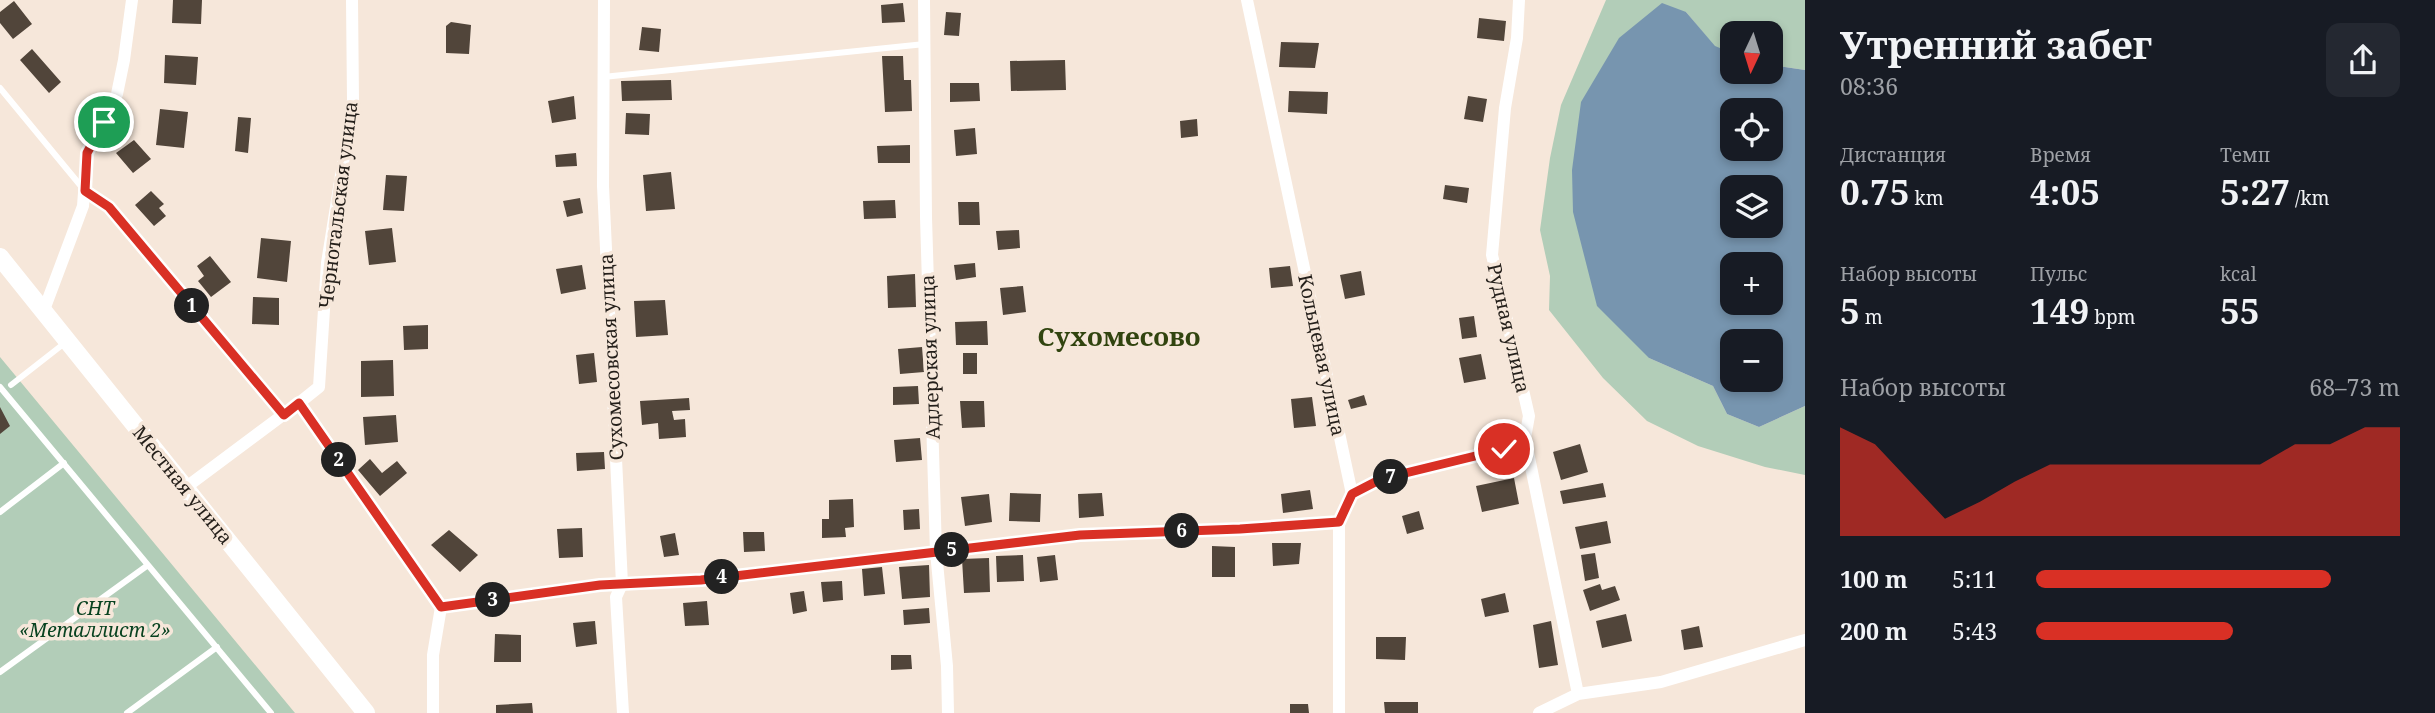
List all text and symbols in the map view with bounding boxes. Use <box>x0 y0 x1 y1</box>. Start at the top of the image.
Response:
text: Утренний забег <box>1840 18 2152 70</box>
north arrow <box>1720 21 1783 84</box>
map controls <box>1720 21 1783 392</box>
button: share <box>2326 23 2400 97</box>
text: 08:36 <box>1840 70 1898 102</box>
pin <box>74 92 134 152</box>
button: locate <box>1720 98 1783 161</box>
street label: Чернотальская улица <box>312 100 364 310</box>
icon: arrive <box>85 103 123 141</box>
text: Дистанция <box>1840 142 1946 168</box>
text: Время <box>2030 142 2091 168</box>
text: Темп <box>2220 142 2270 168</box>
text: 0.75 <box>1840 168 1910 215</box>
text: 4:05 <box>2030 168 2100 215</box>
text: 5:27 <box>2220 168 2290 215</box>
button: layers <box>1720 175 1783 238</box>
text: km <box>1910 185 1944 211</box>
text: /km <box>2290 185 2329 211</box>
button: + <box>1720 252 1783 315</box>
street label: Сухомесовская улица <box>593 253 629 461</box>
street label: Рудная улица <box>1481 261 1537 395</box>
text: Набор высоты <box>1840 261 1977 287</box>
text: Пульс <box>2030 261 2087 287</box>
text: kcal <box>2220 261 2257 287</box>
street label: Кольцевая улица <box>1292 272 1352 438</box>
street label: Адлерская улица <box>914 274 946 440</box>
text: 5 <box>1840 287 1860 334</box>
text: 149 <box>2030 287 2089 334</box>
text: 55 <box>2220 287 2260 334</box>
pin: 1 <box>174 288 210 324</box>
text: 1 <box>186 292 197 318</box>
text: m <box>1860 304 1883 330</box>
text: bpm <box>2089 304 2136 330</box>
district label: Сухомесово <box>1037 318 1201 354</box>
button: − <box>1720 329 1783 392</box>
text: Набор высоты <box>1840 371 2006 403</box>
text: 68–73 m <box>2309 371 2400 403</box>
pin <box>1474 419 1534 479</box>
street label: Местная улица <box>127 420 239 550</box>
icon: check <box>1485 430 1523 468</box>
pin: 2 <box>322 442 356 477</box>
text: 2 <box>333 446 344 472</box>
pin: 7 <box>1374 460 1408 494</box>
text: 7 <box>1385 463 1396 489</box>
pin: 6 <box>1164 514 1200 548</box>
text: 6 <box>1176 517 1187 543</box>
pin: 5 <box>934 532 970 568</box>
text: 5 <box>946 536 957 562</box>
pin: 4 <box>704 560 740 594</box>
text: 4 <box>716 563 727 589</box>
text: 100 m <box>1840 563 1908 595</box>
text: 5:11 <box>1952 563 1997 595</box>
pin: 3 <box>476 582 510 618</box>
text: 3 <box>487 586 498 612</box>
park label: СНТ «Металлист 2» <box>19 595 171 643</box>
text: 200 m <box>1840 615 1908 647</box>
text: 5:43 <box>1952 615 1997 647</box>

